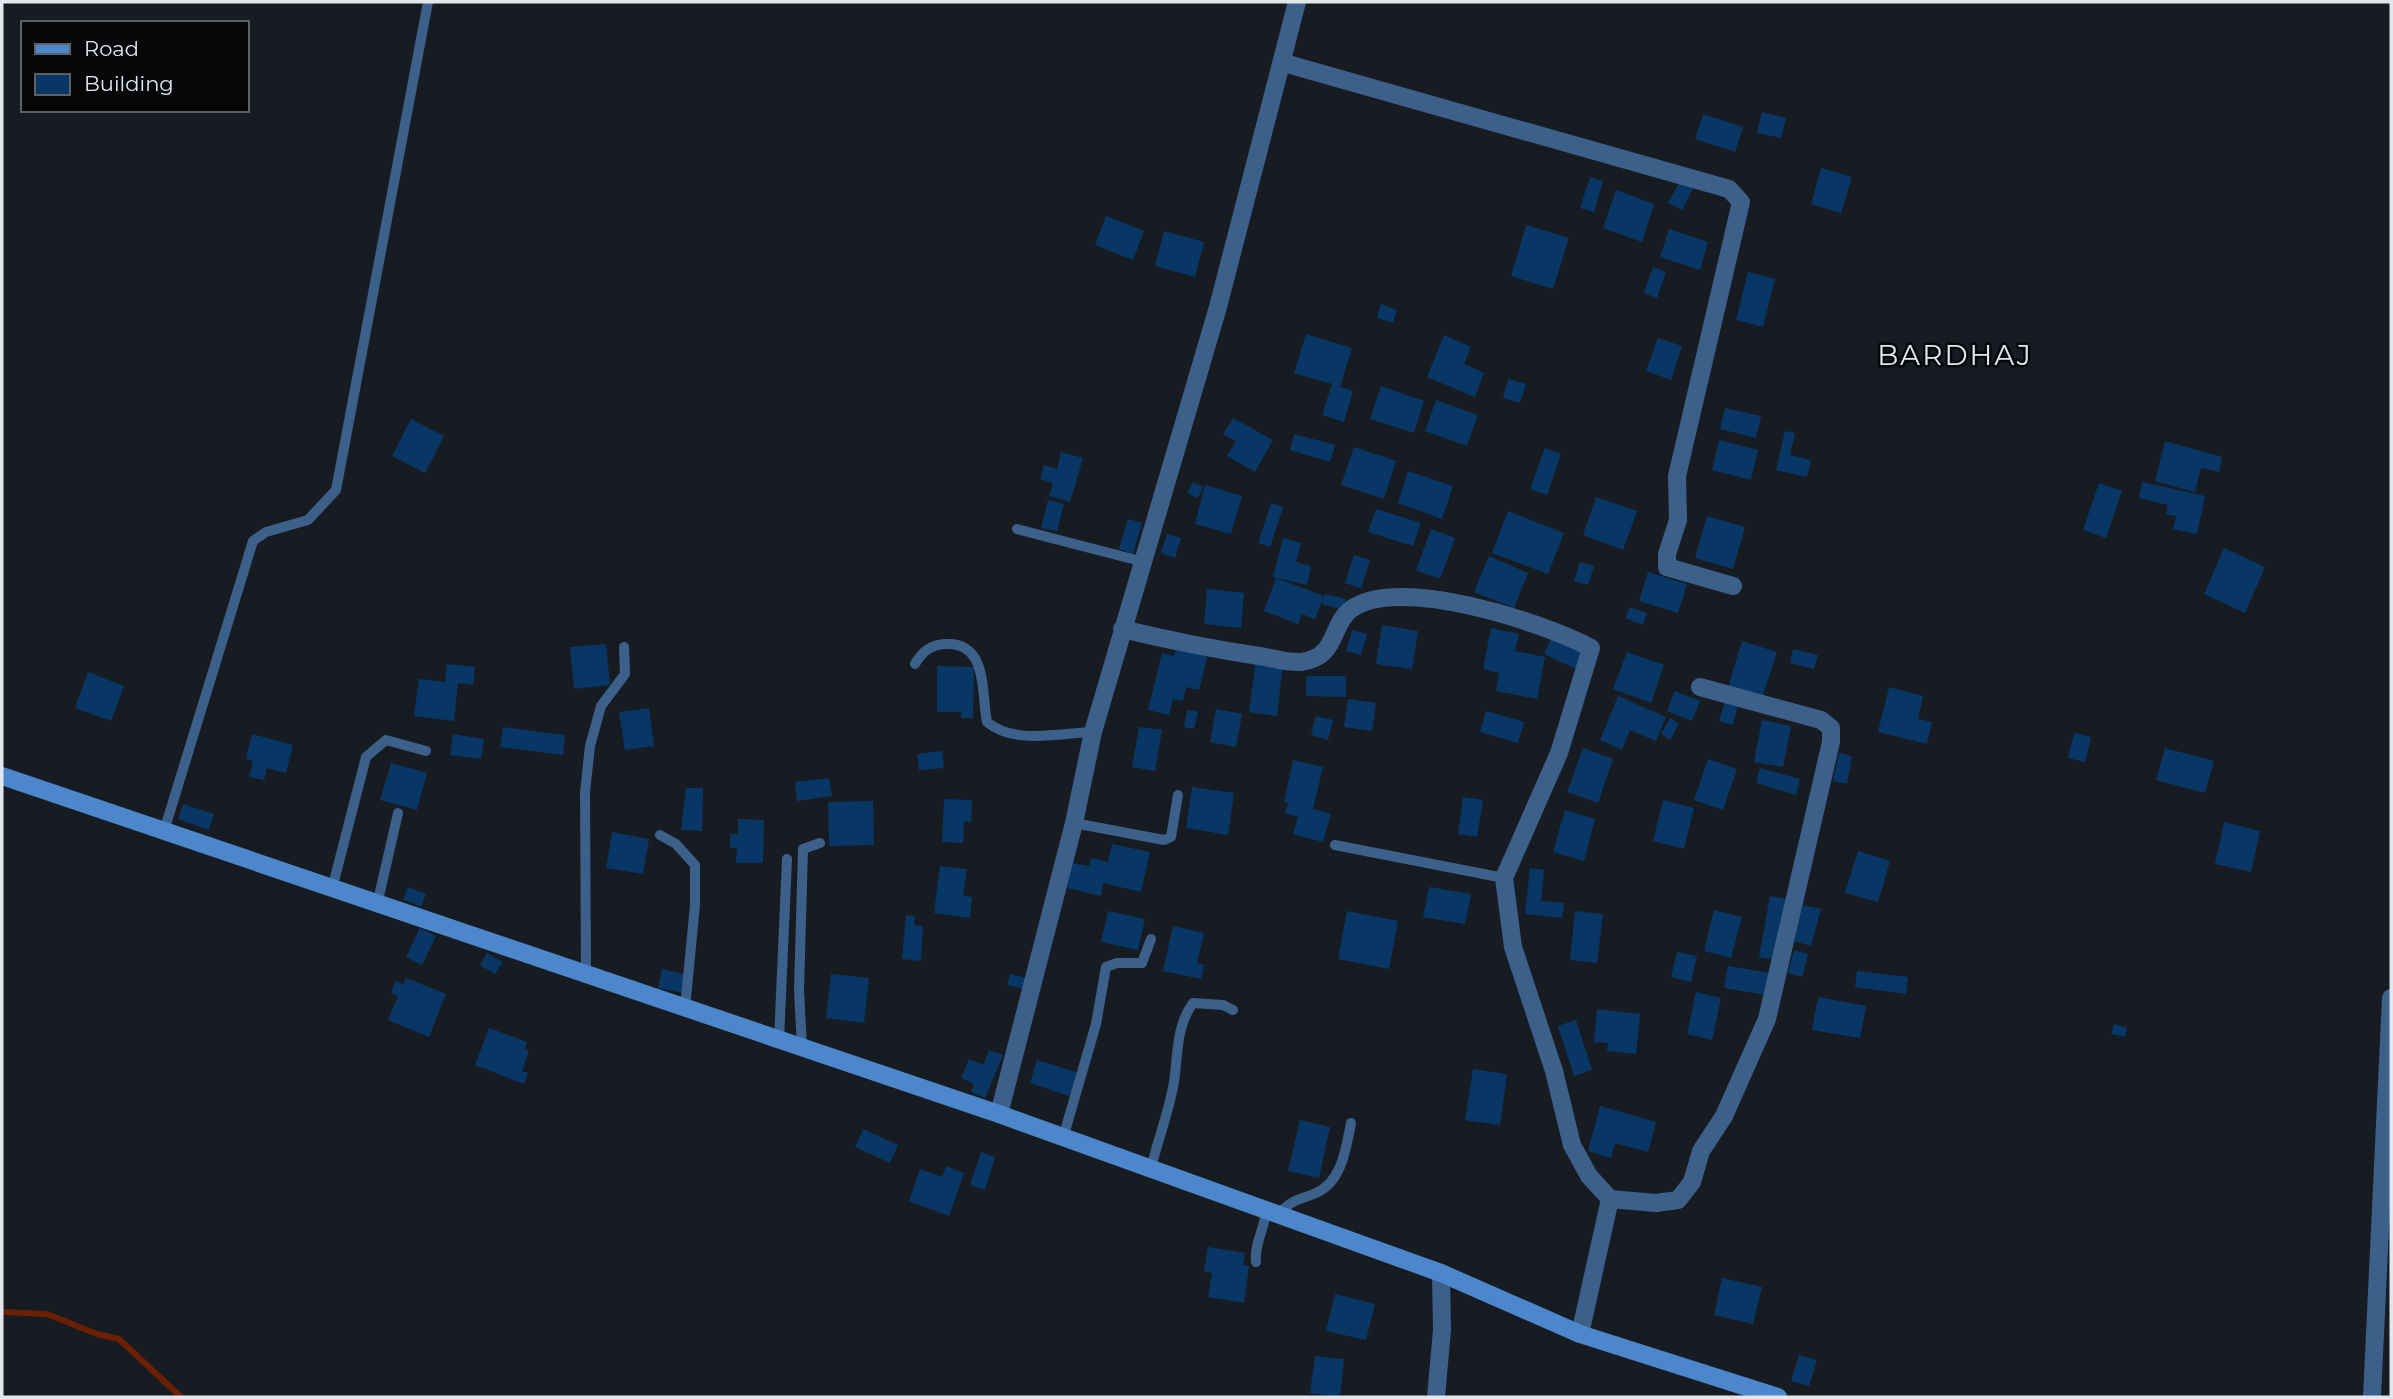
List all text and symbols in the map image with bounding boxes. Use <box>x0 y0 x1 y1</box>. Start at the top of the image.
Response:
legend <box>21 21 248 112</box>
text: Road <box>84 36 139 61</box>
text: Building <box>84 71 174 96</box>
district label: BARDHAJ <box>1877 338 2033 372</box>

